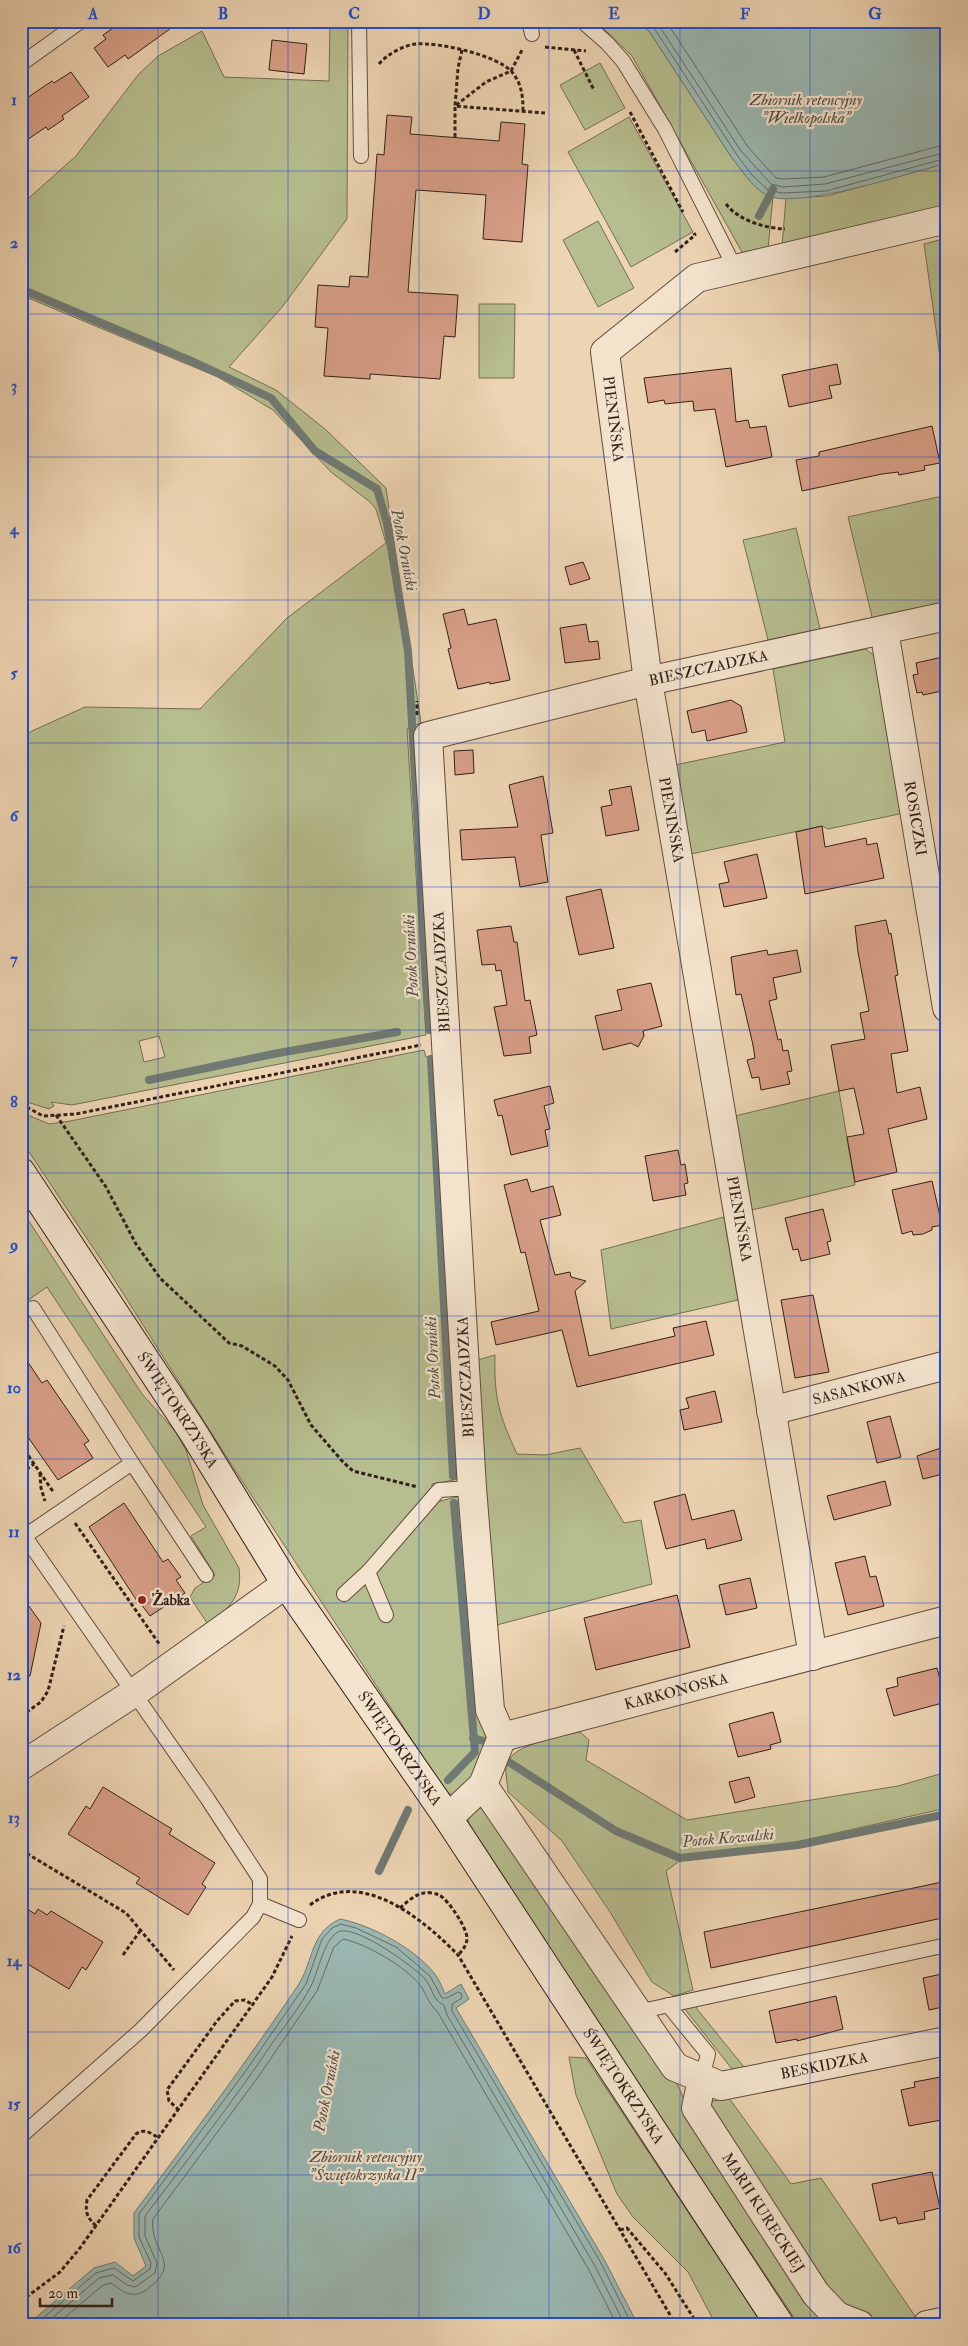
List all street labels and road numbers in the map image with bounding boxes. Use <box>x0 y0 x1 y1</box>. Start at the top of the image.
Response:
street label: PIENIŃSKA <box>598 375 629 464</box>
street label: BIESZCZADZKA <box>647 646 770 690</box>
street label: PIENIŃSKA <box>654 775 689 865</box>
street label: ROSICZKI <box>900 779 931 857</box>
street label: BIESZCZADZKA <box>429 910 455 1033</box>
street label: PIENIŃSKA <box>722 1174 757 1264</box>
street label: BIESZCZADZKA <box>453 1315 479 1438</box>
street label: ŚWIĘTOKRZYSKA <box>133 1348 223 1472</box>
street label: SASANKOWA <box>811 1367 908 1409</box>
street label: KARKONOSKA <box>622 1668 730 1714</box>
street label: ŚWIĘTOKRZYSKA <box>354 1687 446 1810</box>
street label: ŚWIĘTOKRZYSKA <box>579 2024 669 2148</box>
street label: BESKIDZKA <box>779 2047 870 2083</box>
street label: MARII KURECKIEJ <box>718 2149 809 2277</box>

